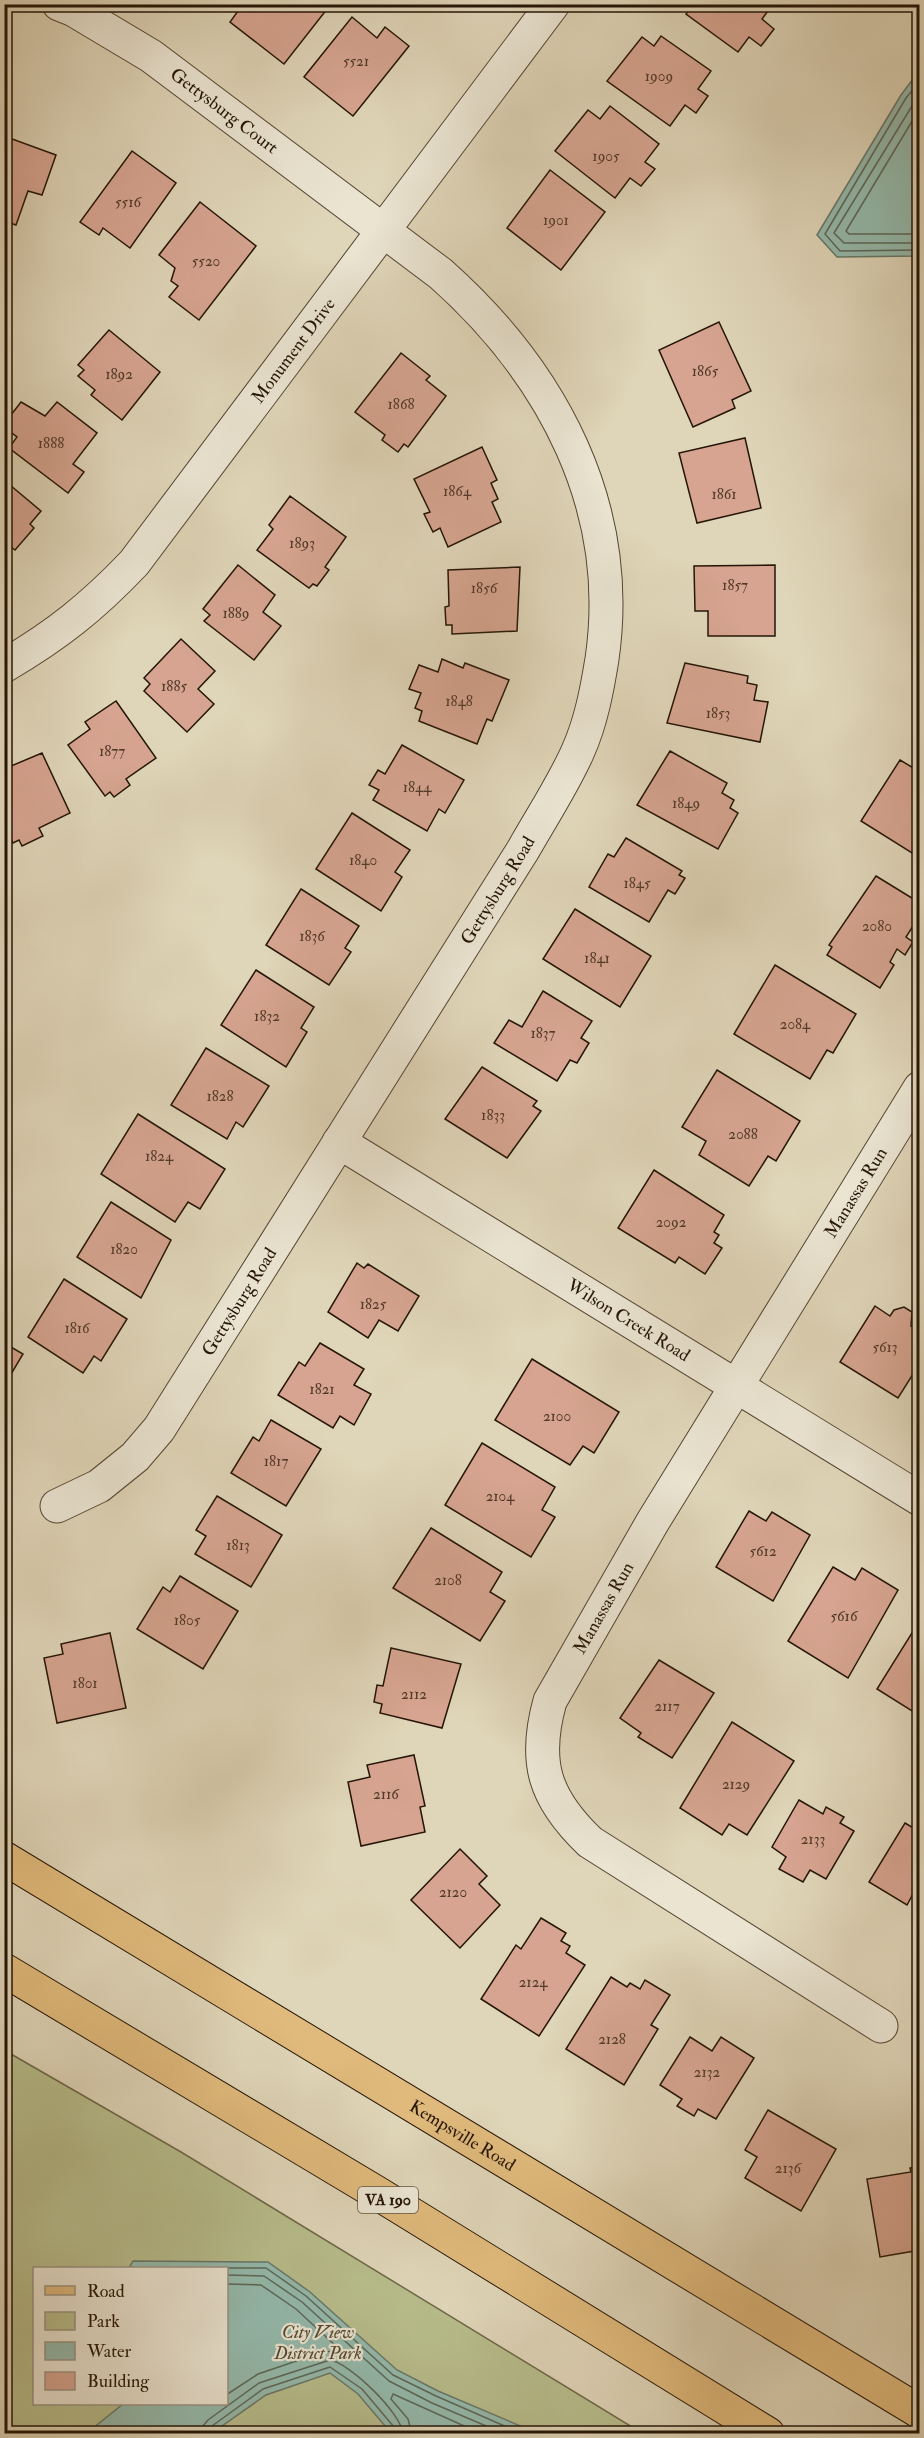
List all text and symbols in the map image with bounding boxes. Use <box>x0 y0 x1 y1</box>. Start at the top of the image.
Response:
house number: 5521 <box>343 52 369 71</box>
street label: Gettysburg Court <box>165 63 283 159</box>
house number: 1909 <box>645 67 673 86</box>
house number: 1905 <box>592 147 620 166</box>
house number: 5516 <box>115 193 142 212</box>
house number: 1901 <box>543 211 569 230</box>
house number: 5520 <box>192 252 220 271</box>
street label: Monument Drive <box>246 293 340 408</box>
house number: 1865 <box>692 362 719 381</box>
house number: 1892 <box>105 365 133 384</box>
house number: 1868 <box>388 395 415 414</box>
house number: 1888 <box>38 434 64 453</box>
house number: 1864 <box>443 482 472 501</box>
house number: 1861 <box>711 485 737 504</box>
house number: 1893 <box>289 534 315 553</box>
house number: 1857 <box>722 576 748 595</box>
house number: 1856 <box>471 579 499 598</box>
house number: 1889 <box>222 604 250 623</box>
house number: 1885 <box>161 677 187 696</box>
house number: 1848 <box>445 692 473 711</box>
house number: 1853 <box>706 704 730 723</box>
house number: 1877 <box>99 742 125 761</box>
house number: 1844 <box>403 778 432 797</box>
house number: 1849 <box>672 794 700 813</box>
street label: Gettysburg Road <box>455 832 540 949</box>
house number: 1840 <box>349 851 377 870</box>
house number: 1845 <box>623 874 651 893</box>
house number: 2080 <box>862 917 892 936</box>
house number: 1836 <box>299 927 326 946</box>
house number: 1841 <box>584 949 610 968</box>
house number: 1832 <box>254 1007 280 1026</box>
house number: 2084 <box>780 1015 811 1034</box>
house number: 1837 <box>530 1024 556 1043</box>
house number: 1828 <box>206 1087 234 1106</box>
house number: 1833 <box>481 1106 505 1125</box>
house number: 2088 <box>728 1125 758 1144</box>
street label: Manassas Run <box>819 1143 892 1242</box>
house number: 1824 <box>145 1147 174 1166</box>
house number: 2092 <box>656 1213 687 1232</box>
house number: 1820 <box>110 1240 138 1259</box>
street label: Gettysburg Road <box>196 1243 282 1360</box>
street label: Wilson Creek Road <box>562 1273 695 1367</box>
house number: 1825 <box>360 1295 387 1314</box>
house number: 1816 <box>64 1319 91 1338</box>
house number: 5613 <box>872 1338 898 1357</box>
house number: 1821 <box>309 1380 335 1399</box>
house number: 2100 <box>543 1407 571 1426</box>
house number: 1817 <box>264 1452 288 1471</box>
house number: 2104 <box>486 1487 515 1506</box>
house number: 1813 <box>226 1536 250 1555</box>
house number: 5612 <box>749 1542 777 1561</box>
street label: Manassas Run <box>568 1558 639 1658</box>
house number: 2108 <box>434 1571 462 1590</box>
house number: 5616 <box>831 1607 859 1626</box>
house number: 1805 <box>174 1611 201 1630</box>
house number: 1801 <box>72 1674 98 1693</box>
house number: 2112 <box>401 1685 427 1704</box>
house number: 2117 <box>654 1697 680 1716</box>
house number: 2129 <box>722 1775 750 1794</box>
house number: 2116 <box>373 1785 400 1804</box>
house number: 2133 <box>801 1830 825 1849</box>
house number: 2120 <box>439 1883 467 1902</box>
house number: 2124 <box>519 1973 548 1992</box>
house number: 2128 <box>598 2030 626 2049</box>
house number: 2132 <box>694 2063 721 2082</box>
street label: Kempsville Road <box>405 2095 520 2176</box>
house number: 2136 <box>775 2159 803 2178</box>
road number: VA 190 <box>358 2187 418 2213</box>
legend <box>33 2267 228 2405</box>
text: Road <box>87 2280 125 2303</box>
text: Park <box>87 2310 120 2333</box>
park label: City View District Park <box>273 2321 362 2365</box>
text: Water <box>86 2340 131 2363</box>
text: Building <box>87 2370 150 2393</box>

